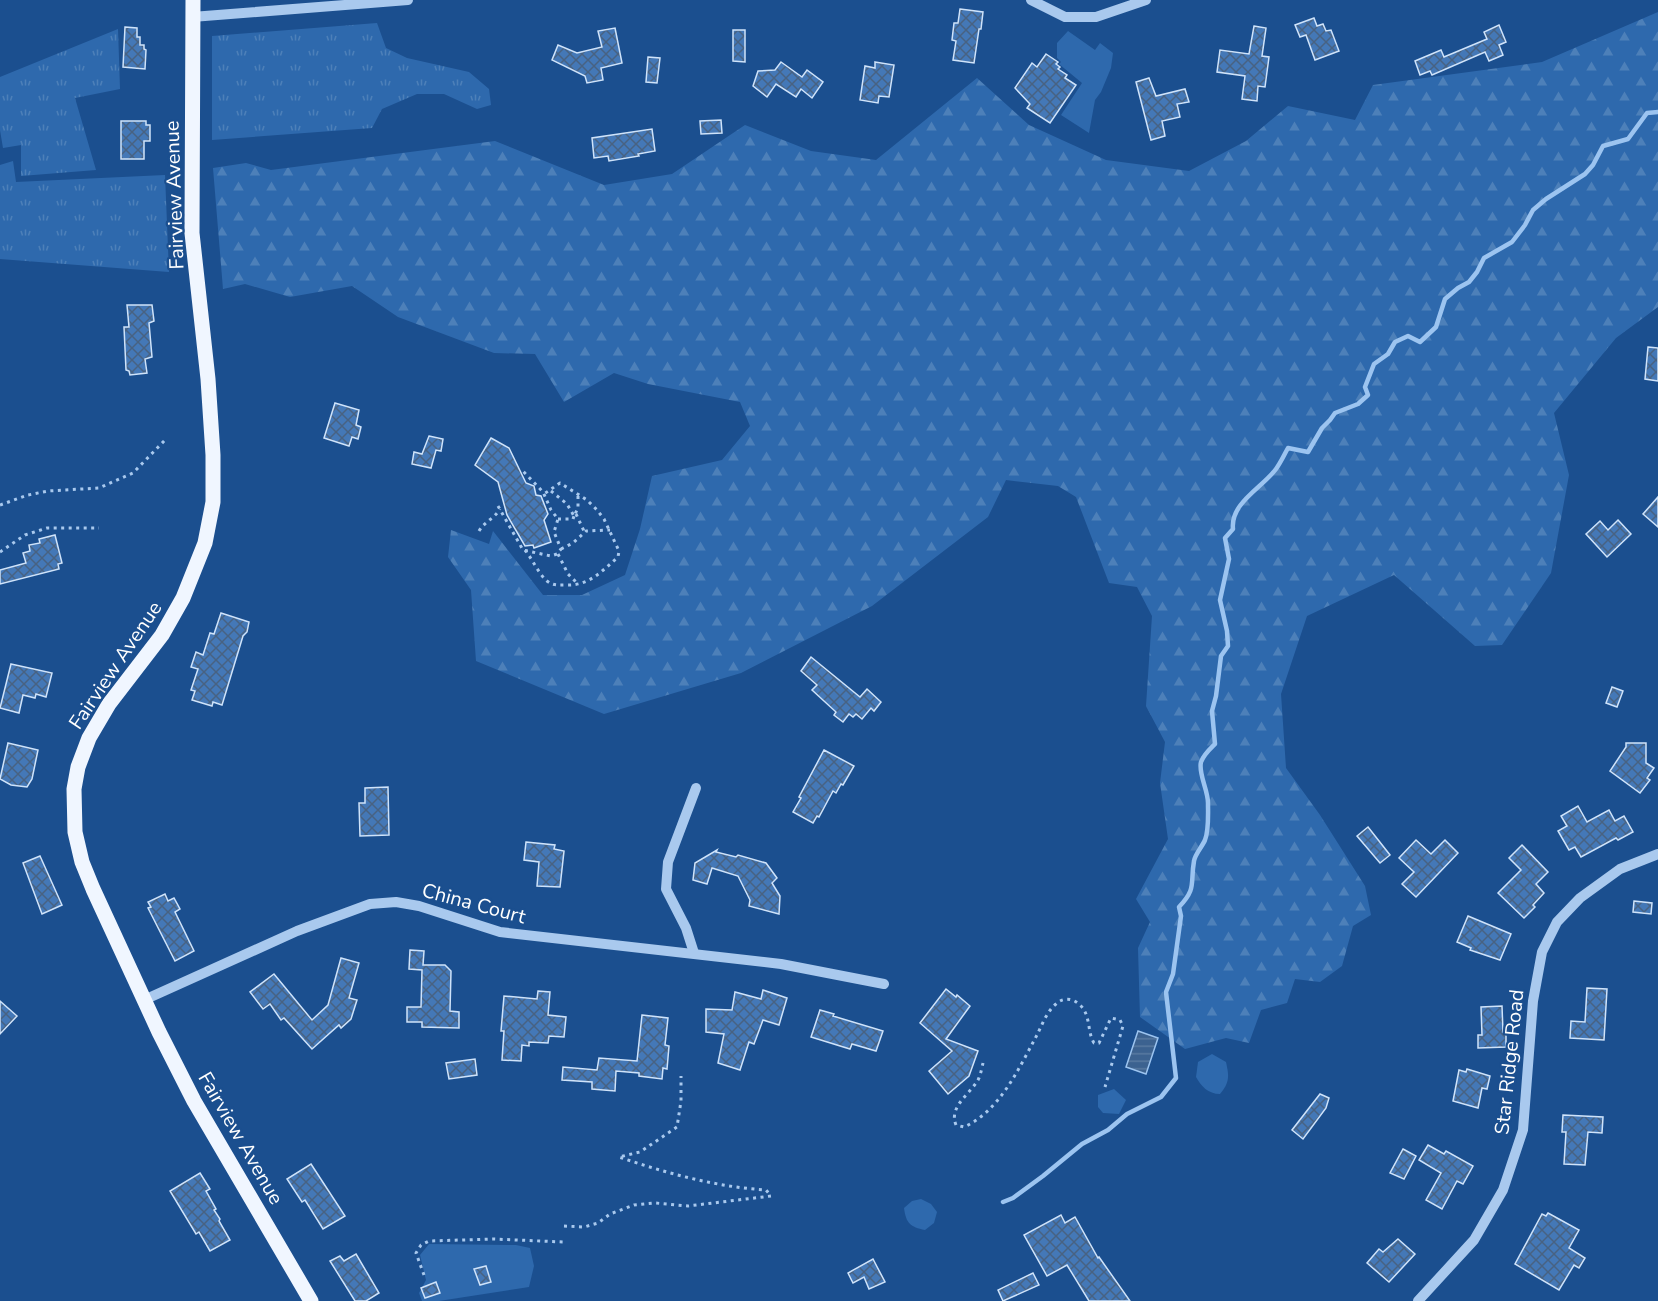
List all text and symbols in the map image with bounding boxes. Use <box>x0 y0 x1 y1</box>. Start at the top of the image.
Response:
street label: Fairview Avenue <box>158 120 191 270</box>
street label: Fairview Avenue <box>63 596 168 735</box>
street label: China Court <box>419 877 530 931</box>
street label: Star Ridge Road <box>1488 988 1531 1136</box>
street label: Fairview Avenue <box>192 1067 290 1210</box>

